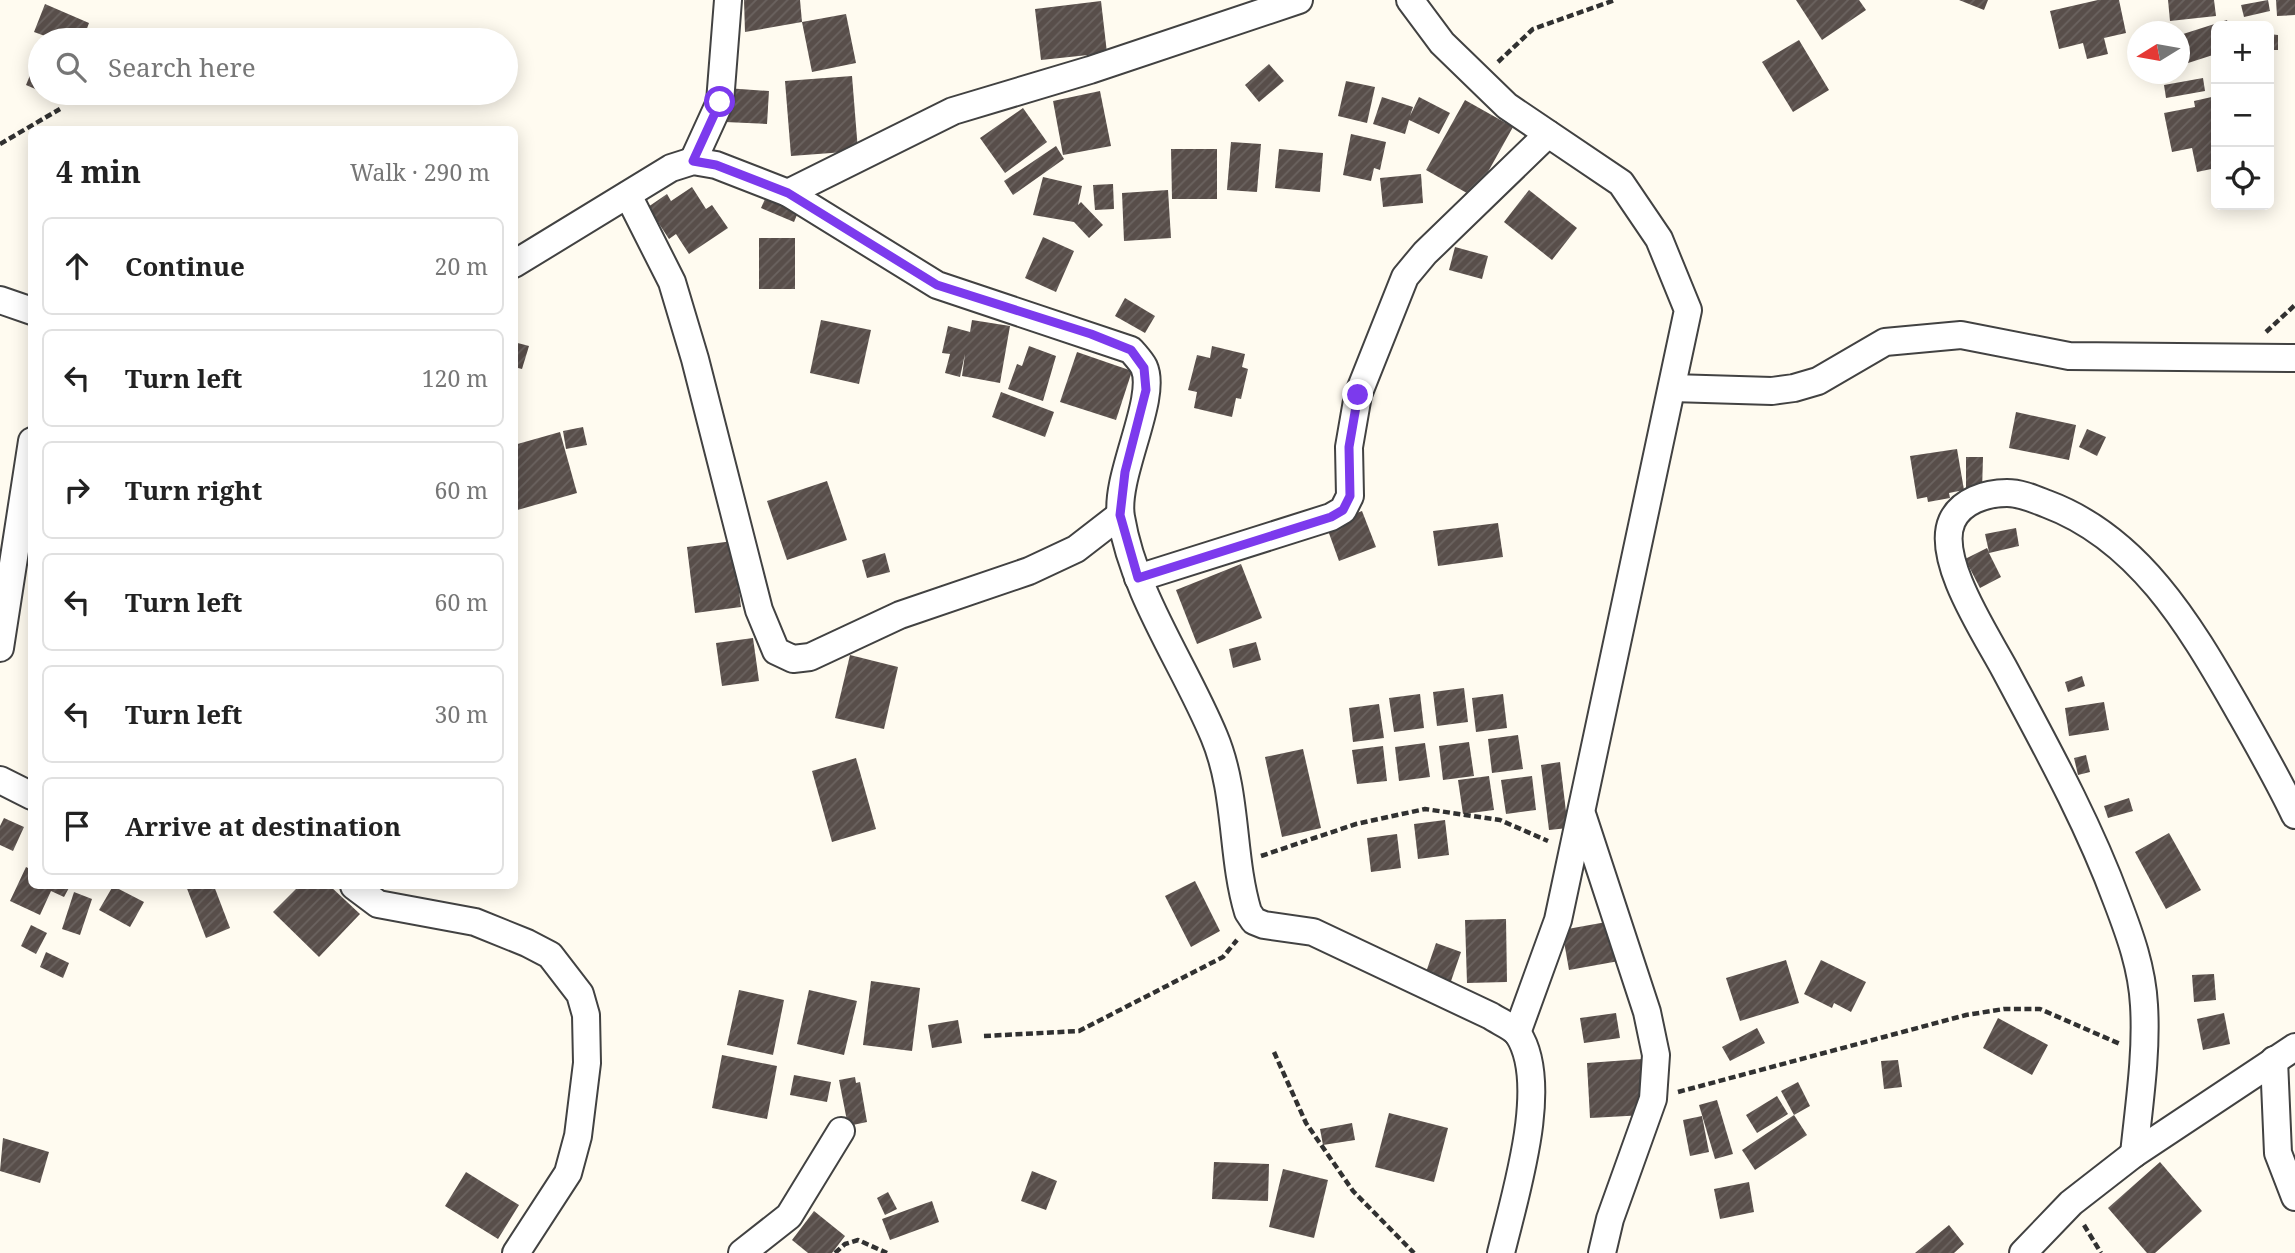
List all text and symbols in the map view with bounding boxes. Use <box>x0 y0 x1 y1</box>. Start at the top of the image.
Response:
north arrow <box>2127 21 2190 84</box>
map controls <box>2211 21 2274 210</box>
button: + <box>2211 21 2274 84</box>
search box <box>28 28 518 105</box>
icon: search <box>52 48 90 86</box>
text: Search here <box>108 49 256 85</box>
button: − <box>2211 84 2274 147</box>
route start <box>704 86 735 117</box>
button: locate <box>2211 147 2274 210</box>
text: 4 min <box>56 151 141 192</box>
text: Walk · 290 m <box>350 156 490 188</box>
icon: ahead <box>58 247 96 285</box>
text: Continue <box>125 248 245 284</box>
text: 20 m <box>435 250 488 282</box>
icon: left <box>58 359 96 397</box>
text: Turn left <box>125 360 242 396</box>
text: 120 m <box>422 362 488 394</box>
route end <box>1342 379 1373 410</box>
icon: right <box>58 471 96 509</box>
text: Turn right <box>125 472 262 508</box>
text: 60 m <box>435 474 488 506</box>
icon: left <box>58 583 96 621</box>
text: Turn left <box>125 584 242 620</box>
text: 60 m <box>435 586 488 618</box>
icon: left <box>58 695 96 733</box>
text: Turn left <box>125 696 242 732</box>
text: 30 m <box>435 698 488 730</box>
icon: arrive <box>58 807 96 845</box>
text: Arrive at destination <box>125 808 401 844</box>

